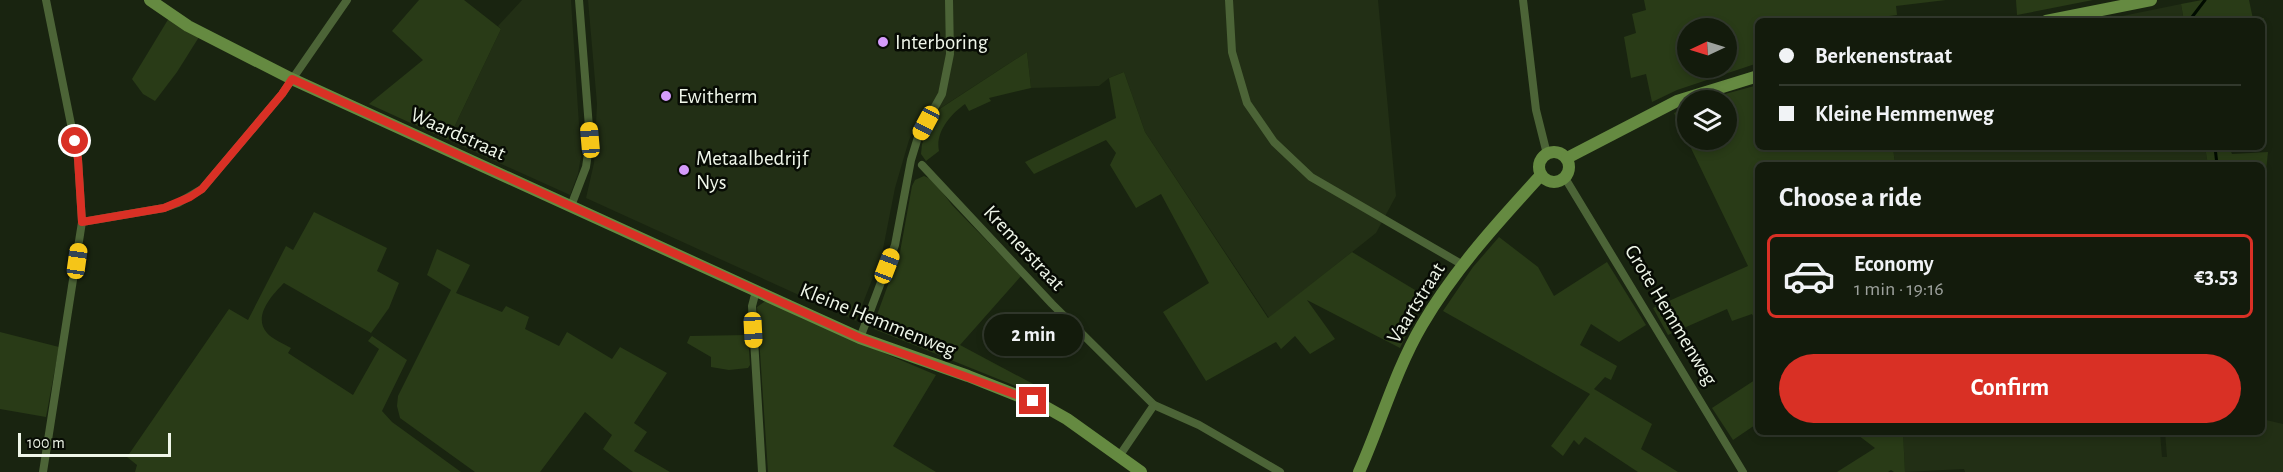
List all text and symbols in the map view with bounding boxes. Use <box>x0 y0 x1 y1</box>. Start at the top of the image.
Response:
north arrow <box>1677 18 1737 78</box>
map controls <box>1677 18 1737 150</box>
place label: Interboring <box>895 32 989 53</box>
marker: Interboring <box>876 35 890 49</box>
text: Berkenenstraat <box>1815 45 1952 67</box>
place label: Ewitherm <box>678 86 758 107</box>
marker: Ewitherm <box>659 89 673 103</box>
button: layers <box>1677 90 1737 150</box>
car <box>910 103 942 143</box>
text: Kleine Hemmenweg <box>1815 103 1994 125</box>
street label: Waardstraat <box>407 104 509 164</box>
car <box>579 121 601 159</box>
route start <box>61 127 88 154</box>
place label: Metaalbedrijf Nys <box>696 148 810 193</box>
marker: Metaalbedrijf Nys <box>677 163 691 177</box>
text: Choose a ride <box>1779 184 1922 211</box>
street label: Kremerstraat <box>979 201 1069 295</box>
street label: Grote Hemmenweg <box>1621 241 1721 389</box>
car <box>66 242 88 280</box>
car <box>872 246 902 286</box>
icon: car <box>1782 249 1836 303</box>
text: Economy <box>1854 253 1934 275</box>
street label: Vaartstraat <box>1383 259 1449 347</box>
text: €3.53 <box>2194 265 2238 287</box>
street label: Kleine Hemmenweg <box>797 279 960 361</box>
text: 1 min · 19:16 <box>1854 279 1944 299</box>
car <box>743 312 763 348</box>
callout: 2 min <box>984 314 1082 356</box>
text: 2 min <box>1011 325 1056 345</box>
button: Confirm <box>1779 354 2241 423</box>
route end <box>1019 387 1046 414</box>
scale bar <box>18 430 171 458</box>
text: 100 m <box>27 435 65 451</box>

